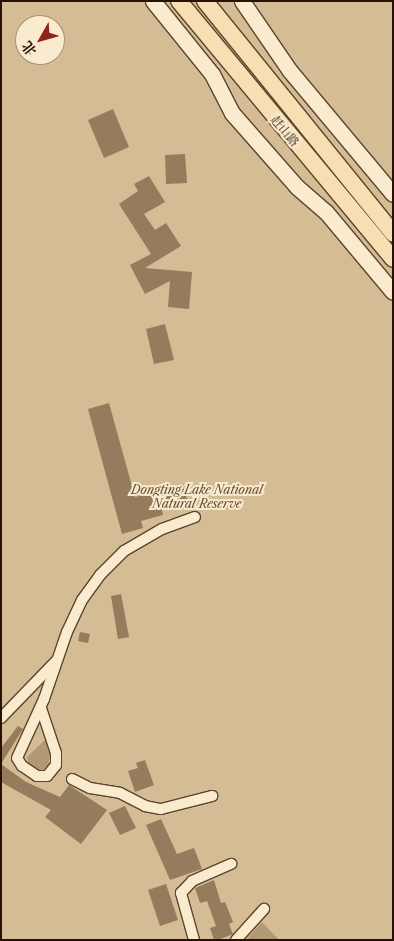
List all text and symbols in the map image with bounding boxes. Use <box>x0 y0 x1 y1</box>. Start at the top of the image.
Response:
north arrow <box>15 15 65 65</box>
text: 北 <box>18 38 40 60</box>
street label: 赶山路 <box>268 113 302 149</box>
park label: Dongting Lake National Natural Reserve <box>131 483 263 511</box>

